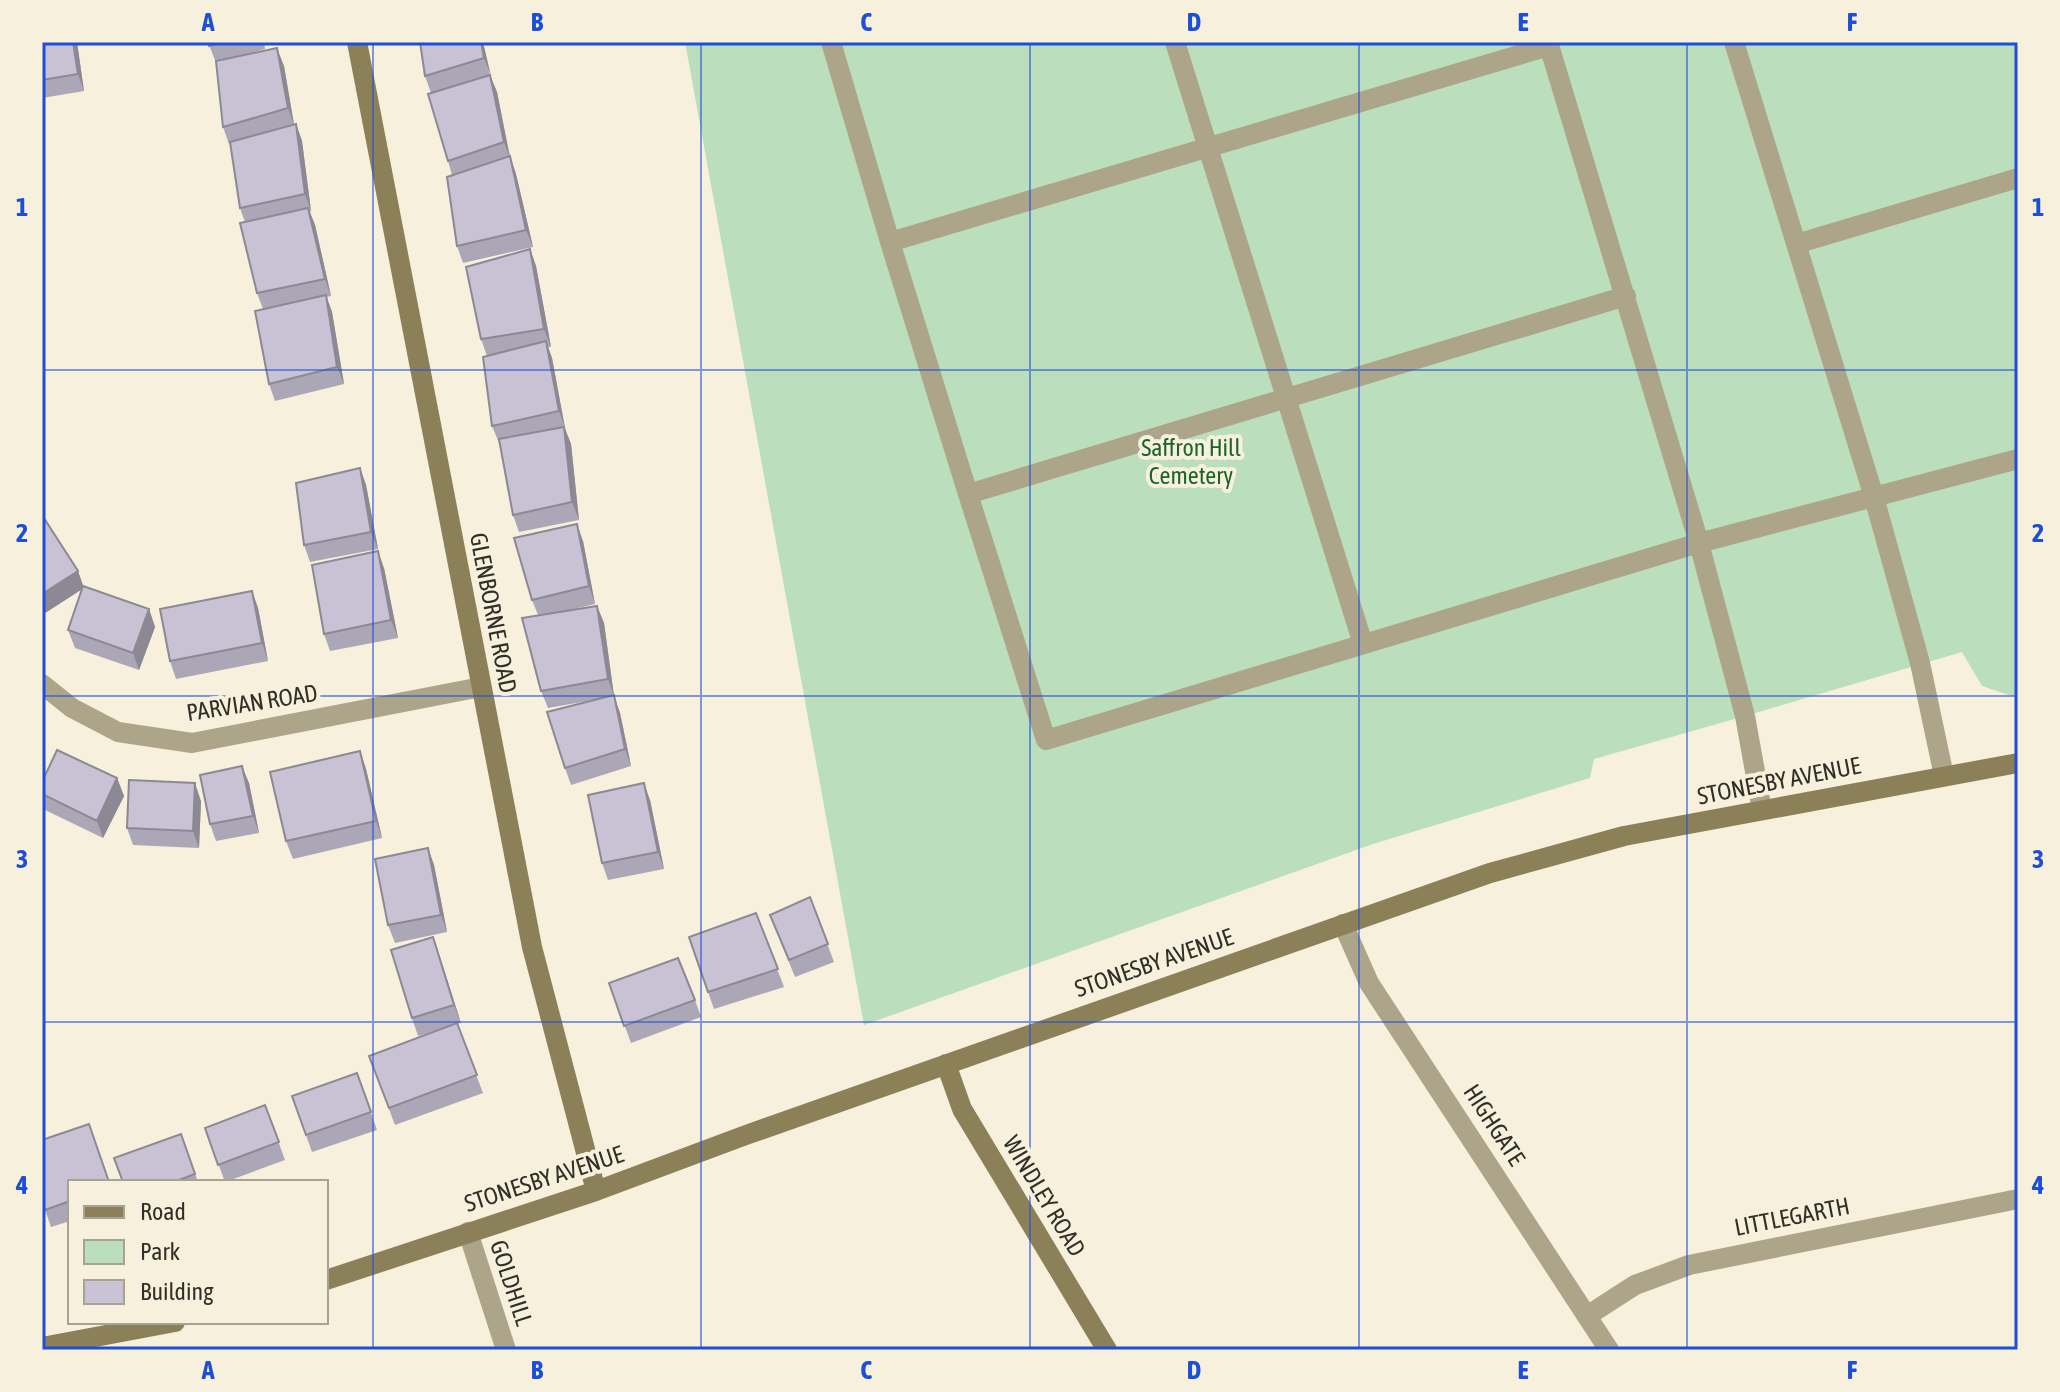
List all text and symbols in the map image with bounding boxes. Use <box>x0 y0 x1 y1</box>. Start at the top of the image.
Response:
text: A <box>201 7 215 37</box>
text: B <box>531 7 544 37</box>
text: C <box>860 7 872 37</box>
text: D <box>1187 7 1201 37</box>
text: E <box>1517 7 1529 37</box>
text: F <box>1847 7 1858 37</box>
text: 1 <box>16 192 28 222</box>
text: 1 <box>2032 192 2044 222</box>
park label: Saffron Hill Cemetery <box>1141 434 1241 489</box>
text: 2 <box>16 518 28 548</box>
text: 2 <box>2032 518 2044 548</box>
street label: GLENBORNE ROAD <box>465 531 522 695</box>
street label: PARVIAN ROAD <box>184 679 319 726</box>
street label: STONESBY AVENUE <box>1695 751 1863 810</box>
text: 3 <box>16 844 28 874</box>
text: 3 <box>2032 844 2044 874</box>
street label: STONESBY AVENUE <box>1071 923 1237 1002</box>
street label: HIGHGATE <box>1458 1079 1531 1170</box>
street label: WINDLEY ROAD <box>998 1131 1091 1261</box>
street label: STONESBY AVENUE <box>461 1140 627 1217</box>
text: 4 <box>15 1170 28 1200</box>
text: 4 <box>2031 1170 2044 1200</box>
legend <box>68 1180 328 1324</box>
street label: LITTLEGARTH <box>1732 1192 1852 1241</box>
text: Road <box>140 1198 186 1225</box>
street label: GOLDHILL <box>485 1237 538 1330</box>
text: Park <box>140 1238 181 1265</box>
text: Building <box>140 1278 214 1305</box>
text: A <box>201 1355 215 1385</box>
text: B <box>531 1355 544 1385</box>
text: C <box>860 1355 872 1385</box>
text: D <box>1187 1355 1201 1385</box>
text: E <box>1517 1355 1529 1385</box>
text: F <box>1847 1355 1858 1385</box>

